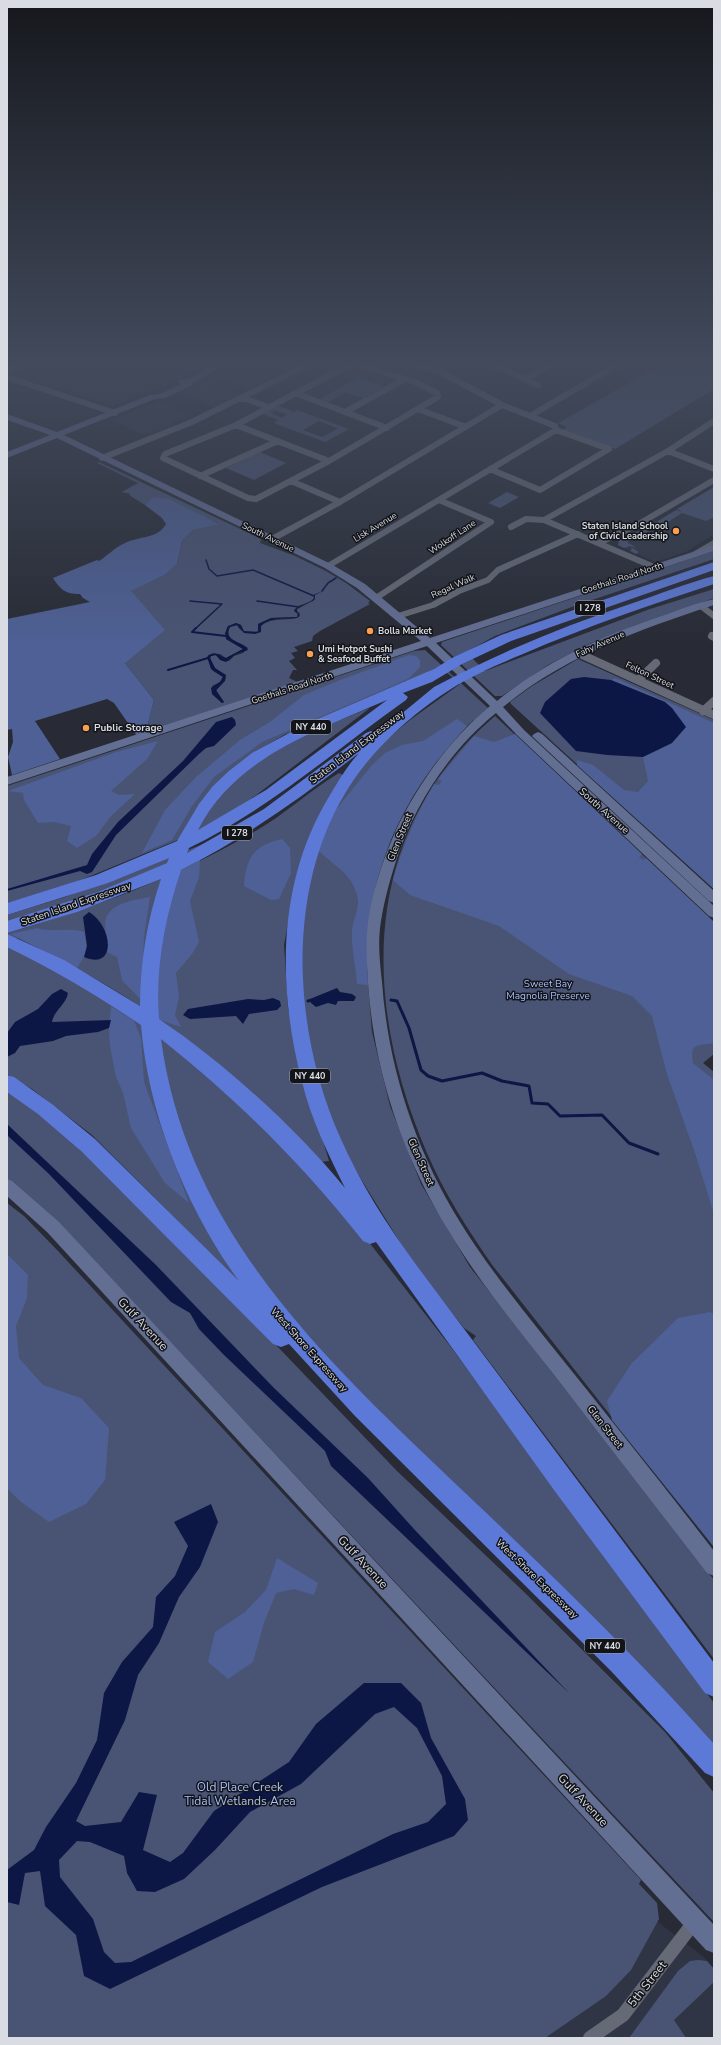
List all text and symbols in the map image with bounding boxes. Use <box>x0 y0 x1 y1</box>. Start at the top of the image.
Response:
street label: Lisk Avenue <box>351 509 399 545</box>
street label: Wolkoff Lane <box>426 517 478 557</box>
street label: South Avenue <box>240 519 296 555</box>
place label: Staten Island School of Civic Leadership <box>582 520 669 542</box>
marker: Staten Island School of Civic Leadership <box>671 526 681 536</box>
street label: Goethals Road North <box>580 559 664 597</box>
street label: Regal Walk <box>429 571 477 601</box>
road number: I 278 <box>575 601 605 615</box>
place label: Bolla Market <box>378 625 432 637</box>
marker: Bolla Market <box>365 626 375 636</box>
street label: Fahy Avenue <box>574 628 626 660</box>
place label: Umi Hotpot Sushi & Seafood Buffet <box>318 643 392 665</box>
marker: Umi Hotpot Sushi & Seafood Buffet <box>305 649 315 659</box>
street label: Felton Street <box>624 659 677 692</box>
street label: Goethals Road North <box>250 669 334 707</box>
street label: Staten Island Expressway <box>307 706 408 787</box>
road number: NY 440 <box>291 720 331 734</box>
place label: Public Storage <box>94 721 163 735</box>
marker: Public Storage <box>81 723 91 733</box>
street label: South Avenue <box>576 785 632 837</box>
street label: Glen Street <box>384 810 416 863</box>
road number: I 278 <box>222 826 252 840</box>
street label: Staten Island Expressway <box>19 878 134 929</box>
park label: Sweet Bay Magnolia Preserve <box>506 977 590 1003</box>
road number: NY 440 <box>290 1069 330 1083</box>
street label: Glen Street <box>404 1136 438 1189</box>
street label: Gulf Avenue <box>114 1294 172 1354</box>
street label: West Shore Expressway <box>267 1305 351 1396</box>
street label: Glen Street <box>584 1403 627 1452</box>
street label: Gulf Avenue <box>334 1532 392 1592</box>
street label: West Shore Expressway <box>493 1536 582 1623</box>
road number: NY 440 <box>585 1639 625 1653</box>
street label: Gulf Avenue <box>554 1770 612 1830</box>
park label: Old Place Creek Tidal Wetlands Area <box>184 1779 296 1809</box>
street label: 5th Street <box>624 1957 670 2010</box>

